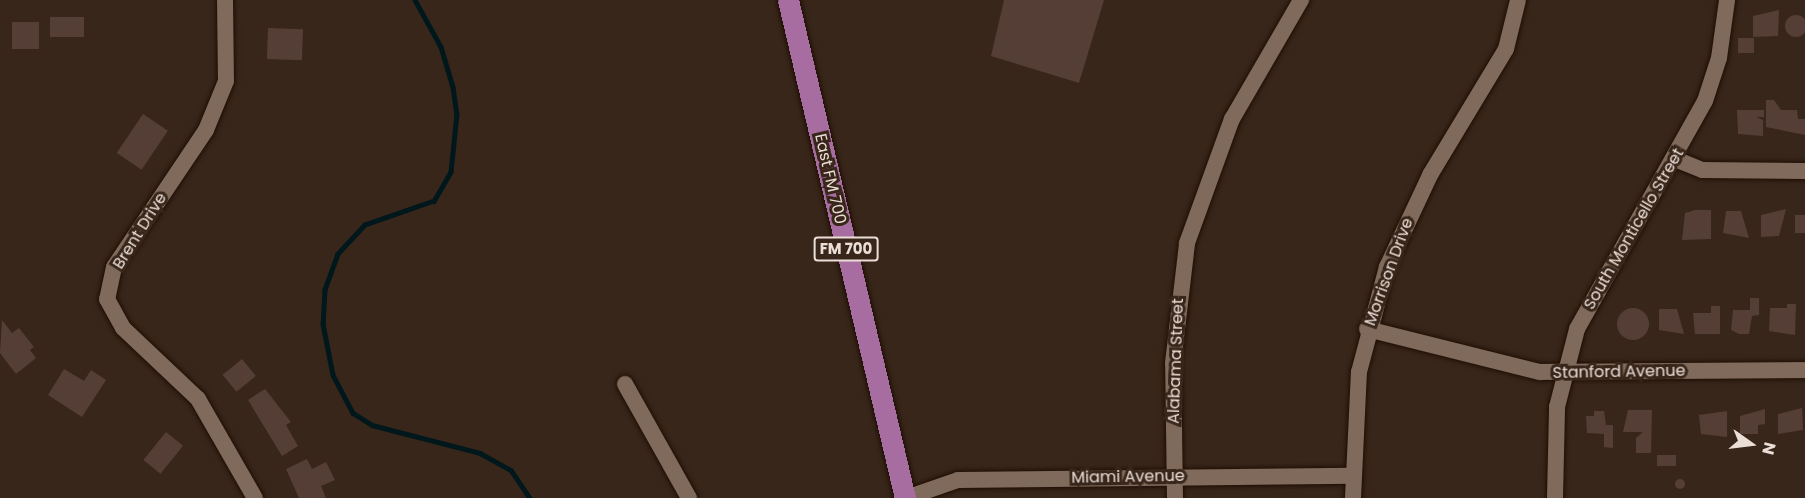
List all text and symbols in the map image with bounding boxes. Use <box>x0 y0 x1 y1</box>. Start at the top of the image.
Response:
street label: East FM 700 <box>810 132 850 226</box>
street label: South Monticello Street <box>1580 145 1688 313</box>
street label: Brent Drive <box>109 189 171 273</box>
street label: Morrison Drive <box>1361 216 1417 328</box>
road number: FM 700 <box>813 237 879 261</box>
street label: Alabama Street <box>1164 298 1188 424</box>
street label: Stanford Avenue <box>1552 361 1686 383</box>
north arrow <box>1721 414 1781 474</box>
text: N <box>1756 440 1782 457</box>
street label: Miami Avenue <box>1071 466 1185 488</box>

